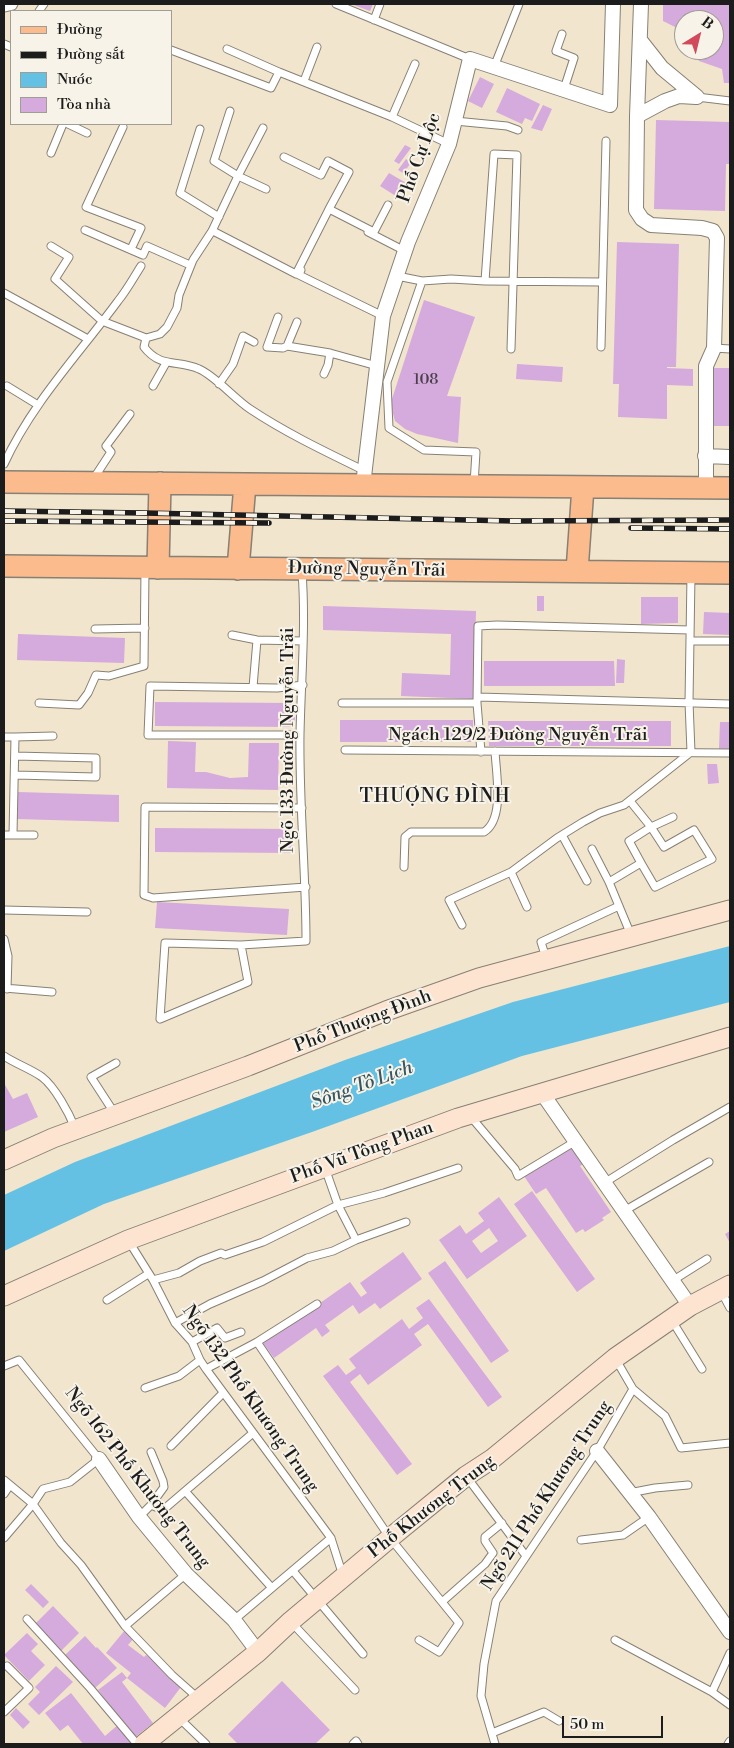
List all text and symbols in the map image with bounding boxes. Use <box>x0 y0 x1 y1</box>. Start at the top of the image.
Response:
legend <box>10 10 172 125</box>
north arrow <box>674 10 724 60</box>
text: B <box>698 13 717 34</box>
text: Đường <box>57 20 102 39</box>
text: Đường sắt <box>57 45 125 64</box>
text: Nước <box>57 70 93 89</box>
text: Tòa nhà <box>57 95 111 114</box>
street label: Phố Cự Lộc <box>394 110 446 206</box>
house number: 108 <box>413 371 439 389</box>
street label: Đường Nguyễn Trãi <box>288 558 446 582</box>
street label: Ngõ 133 Đường Nguyễn Trãi <box>278 627 300 853</box>
street label: Ngách 129/2 Đường Nguyễn Trãi <box>388 725 648 747</box>
district label: THƯỢNG ĐÌNH <box>358 786 512 808</box>
street label: Phố Thượng Đình <box>291 986 435 1058</box>
water label: Sông Tô Lịch <box>308 1057 416 1115</box>
street label: Phố Vũ Tông Phan <box>288 1117 436 1189</box>
street label: Ngõ 132 Phố Khương Trung <box>177 1301 323 1497</box>
street label: Ngõ 162 Phố Khương Trung <box>60 1383 214 1573</box>
street label: Ngõ 211 Phố Khương Trung <box>477 1397 617 1595</box>
street label: Phố Khương Trung <box>364 1451 500 1563</box>
scale bar <box>564 1706 665 1738</box>
text: 50 m <box>570 1715 604 1734</box>

